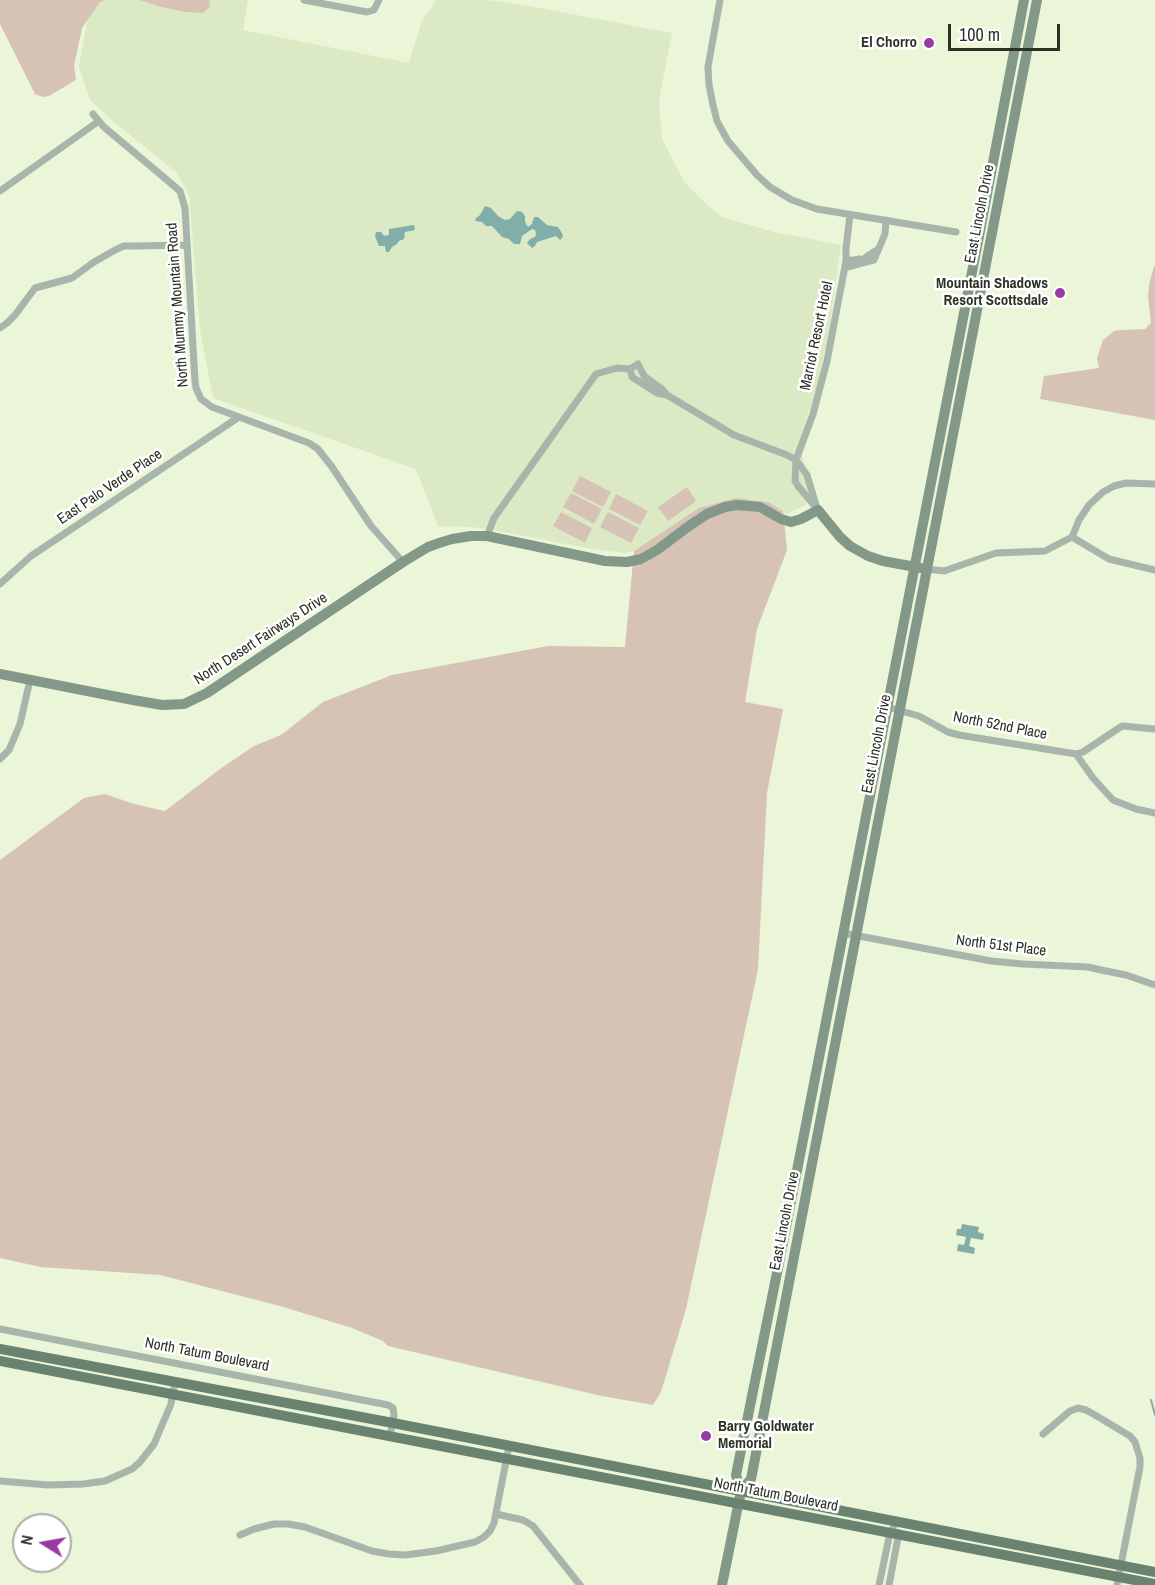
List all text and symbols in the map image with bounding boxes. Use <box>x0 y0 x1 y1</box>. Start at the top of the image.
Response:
scale bar <box>951 12 1064 50</box>
text: 100 m <box>959 22 1000 47</box>
place label: El Chorro <box>861 34 917 52</box>
marker: El Chorro <box>922 36 936 50</box>
street label: East Lincoln Drive <box>962 163 998 265</box>
street label: North Mummy Mountain Road <box>163 222 193 388</box>
place label: Mountain Shadows Resort Scottsdale <box>936 275 1048 310</box>
street label: Marriot Resort Hotel <box>797 280 837 392</box>
marker: Mountain Shadows Resort Scottsdale <box>1053 286 1067 300</box>
street label: East Palo Verde Place <box>54 445 166 529</box>
street label: North Desert Fairways Drive <box>191 589 331 689</box>
street label: East Lincoln Drive <box>859 693 895 795</box>
street label: North 52nd Place <box>952 708 1048 744</box>
street label: North 51st Place <box>955 932 1047 960</box>
street label: East Lincoln Drive <box>767 1170 803 1272</box>
street label: North Tatum Boulevard <box>143 1334 271 1376</box>
place label: Barry Goldwater Memorial <box>718 1418 814 1453</box>
marker: Barry Goldwater Memorial <box>699 1429 713 1443</box>
street label: North Tatum Boulevard <box>712 1474 840 1516</box>
north arrow <box>12 1513 72 1573</box>
text: N <box>15 1533 38 1547</box>

